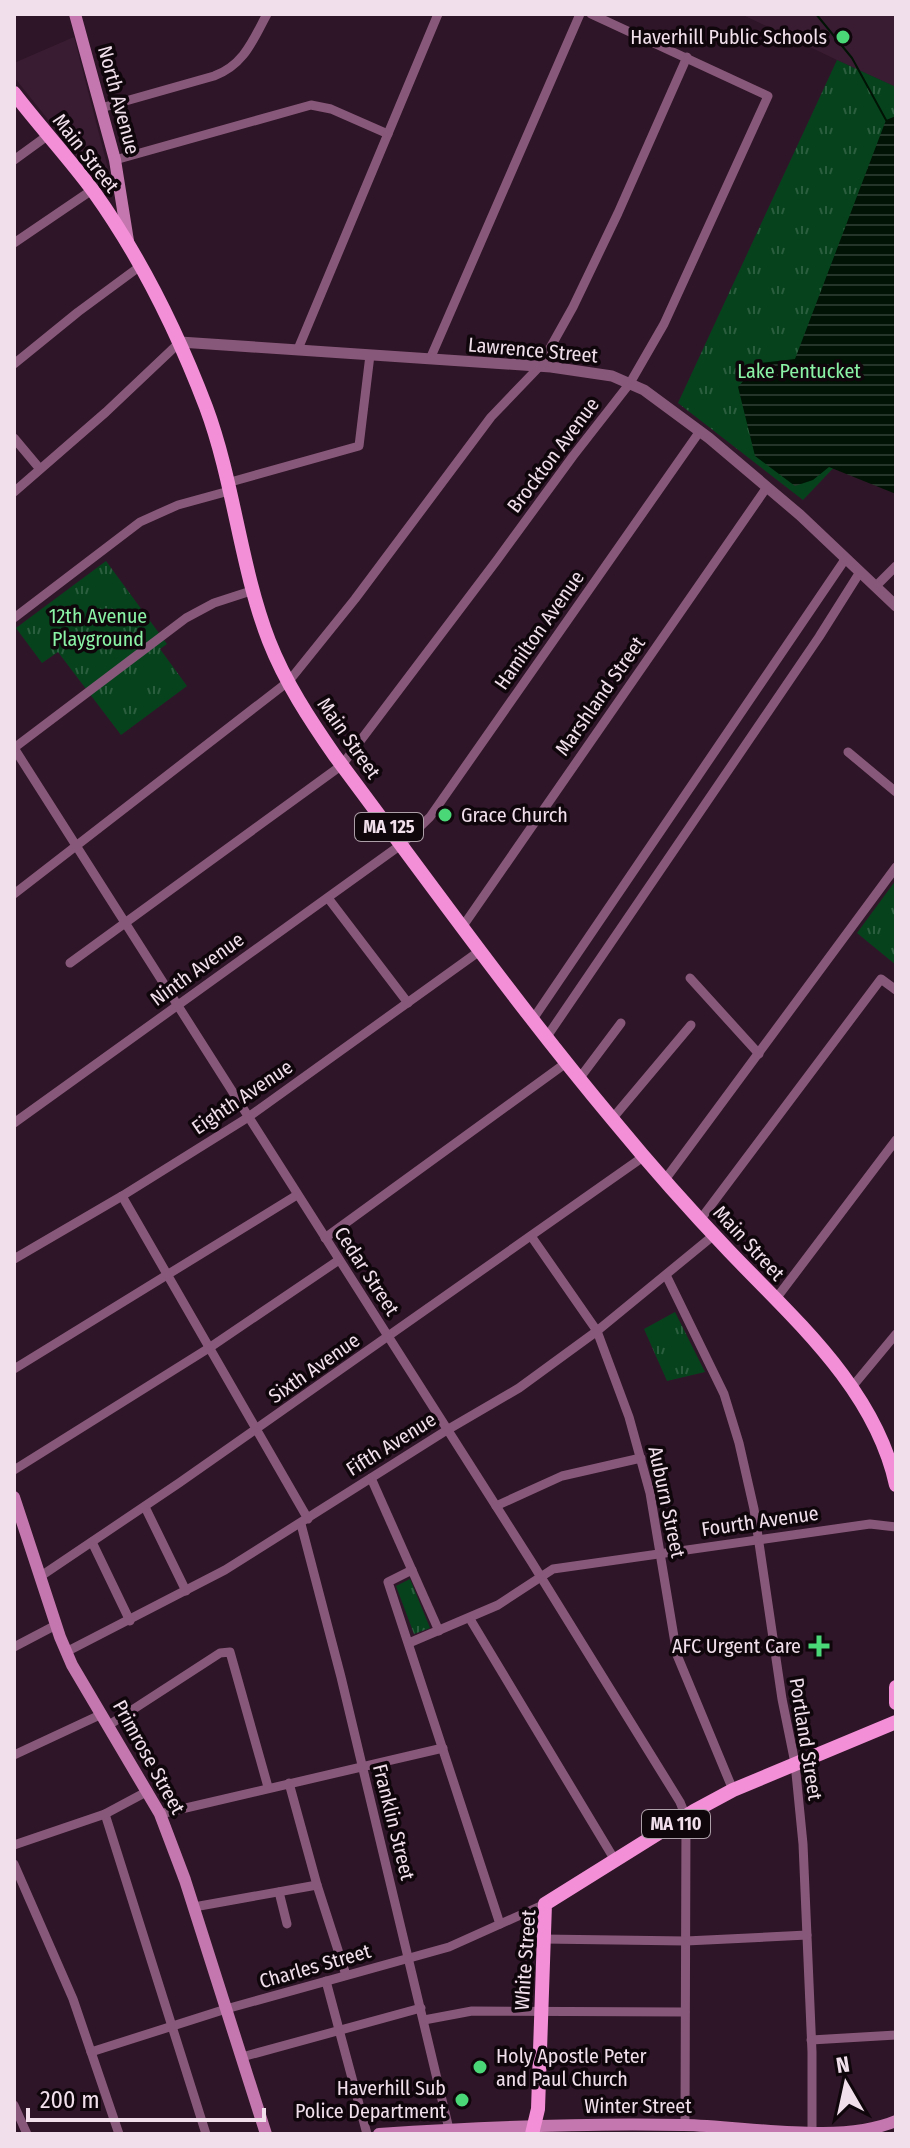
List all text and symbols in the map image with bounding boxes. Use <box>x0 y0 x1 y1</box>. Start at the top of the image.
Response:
place label: Haverhill Public Schools <box>630 25 827 49</box>
marker: Haverhill Public Schools <box>834 28 852 46</box>
street label: North Avenue <box>93 43 145 157</box>
street label: Main Street <box>48 109 125 198</box>
street label: Lawrence Street <box>467 332 599 368</box>
park label: Lake Pentucket <box>737 359 861 383</box>
street label: Brockton Avenue <box>502 393 604 517</box>
street label: Hamilton Avenue <box>489 566 589 694</box>
park label: 12th Avenue Playground <box>49 604 147 651</box>
street label: Marshland Street <box>550 631 650 760</box>
street label: Main Street <box>312 693 386 784</box>
place label: Grace Church <box>461 803 568 827</box>
marker: Grace Church <box>436 806 454 824</box>
road number: MA 125 <box>355 813 423 841</box>
street label: Ninth Avenue <box>146 927 248 1011</box>
street label: Eighth Avenue <box>187 1055 297 1139</box>
street label: Main Street <box>708 1201 790 1286</box>
street label: Cedar Street <box>329 1222 405 1320</box>
street label: Sixth Avenue <box>264 1328 364 1408</box>
street label: Fifth Avenue <box>342 1407 440 1481</box>
street label: Auburn Street <box>643 1444 691 1560</box>
street label: Fourth Avenue <box>700 1501 820 1541</box>
place label: AFC Urgent Care <box>672 1634 801 1658</box>
marker: AFC Urgent Care <box>808 1635 830 1657</box>
street label: Portland Street <box>784 1676 828 1802</box>
street label: Primrose Street <box>108 1696 190 1819</box>
street label: Franklin Street <box>368 1761 420 1883</box>
road number: MA 110 <box>642 1810 710 1838</box>
street label: White Street <box>510 1909 541 2011</box>
street label: Charles Street <box>257 1939 374 1993</box>
place label: Holy Apostle Peter and Paul Church <box>496 2044 647 2091</box>
north arrow <box>806 2044 886 2124</box>
text: N <box>834 2050 852 2079</box>
marker: Holy Apostle Peter and Paul Church <box>471 2058 489 2076</box>
scale bar <box>28 2072 264 2122</box>
place label: Haverhill Sub Police Department <box>295 2076 446 2123</box>
text: 200 m <box>40 2086 100 2114</box>
marker: Haverhill Sub Police Department <box>453 2091 471 2109</box>
street label: Winter Street <box>584 2094 692 2118</box>

